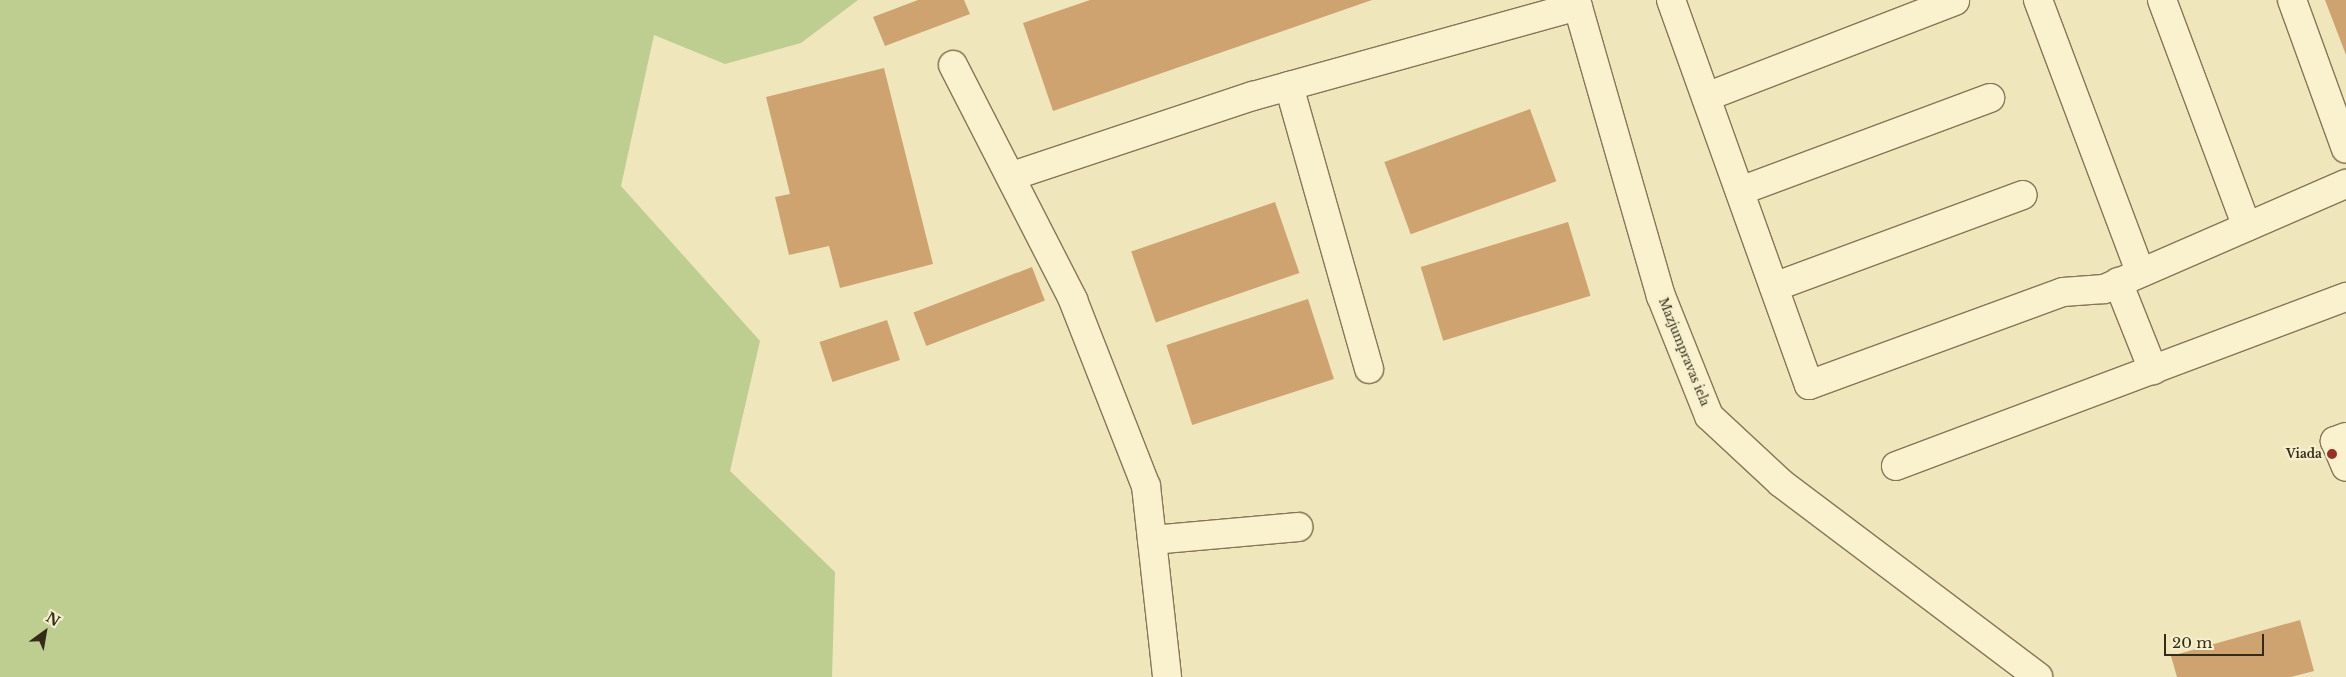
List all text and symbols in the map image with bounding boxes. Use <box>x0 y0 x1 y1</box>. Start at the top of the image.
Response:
street label: Mazjumpravas iela <box>1656 296 1712 408</box>
place label: Viada <box>2286 447 2322 461</box>
marker: Viada <box>2326 448 2338 460</box>
north arrow <box>20 607 70 657</box>
text: N <box>43 608 63 630</box>
scale bar <box>2166 624 2266 656</box>
text: 20 m <box>2172 633 2212 652</box>

